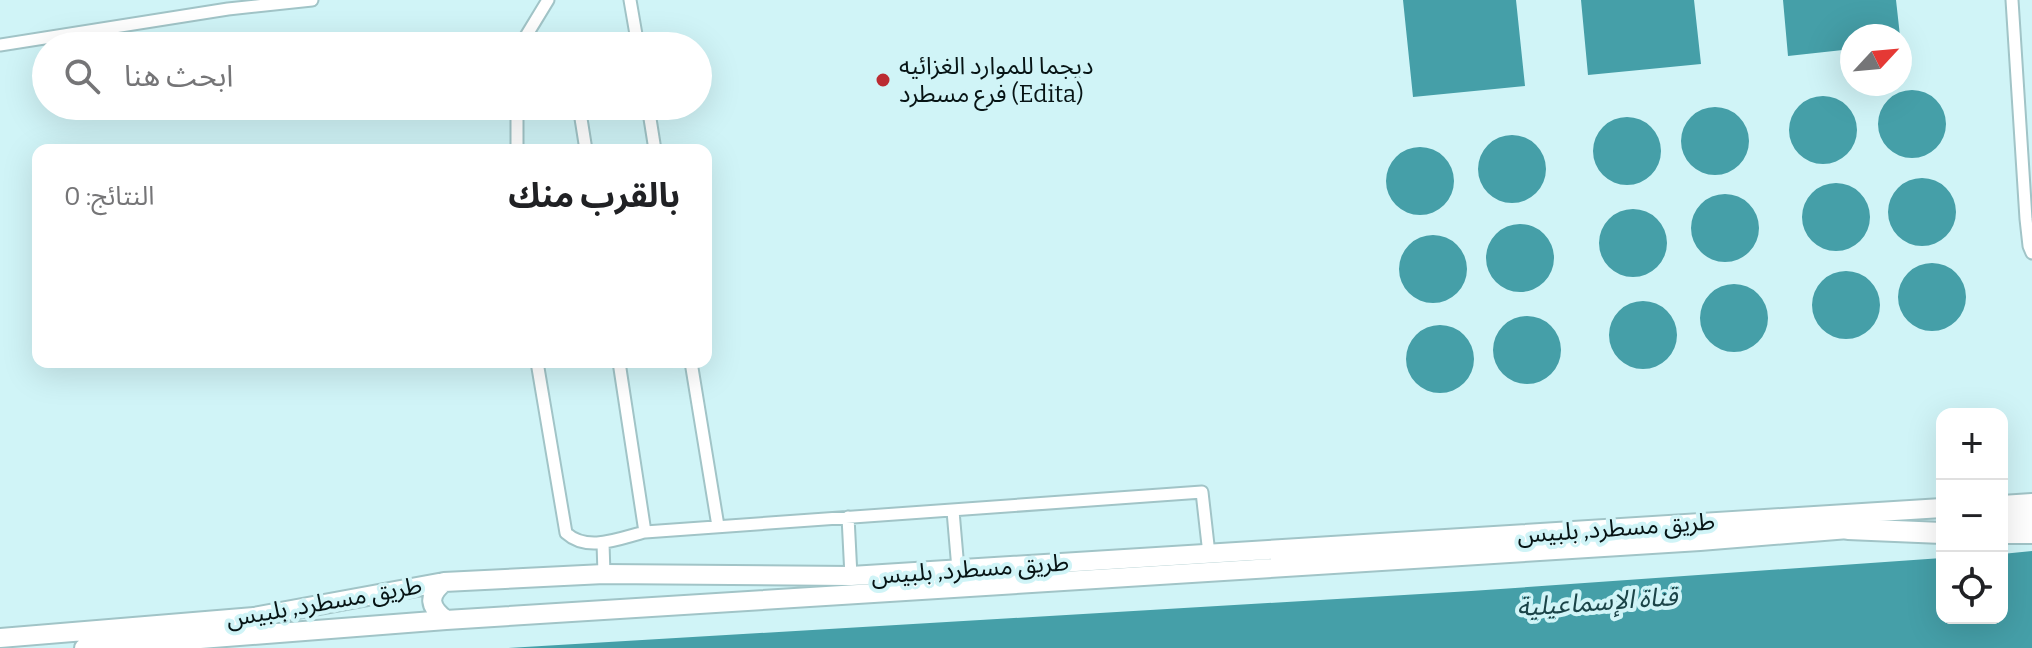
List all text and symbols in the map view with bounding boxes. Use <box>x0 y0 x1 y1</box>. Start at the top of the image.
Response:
north arrow <box>1840 24 1912 96</box>
search box <box>32 32 712 120</box>
place label: ديجما للموارد الغزائيه فرع مسطرد (Edita) <box>899 52 1093 111</box>
icon: search <box>60 54 104 98</box>
text: ابحث هنا <box>124 58 233 94</box>
marker: ديجما للموارد الغزائيه فرع مسطرد (Edita) <box>874 71 892 89</box>
text: بالقرب منك <box>508 175 680 216</box>
text: النتائج: 0 <box>64 181 154 212</box>
map controls <box>1936 408 2008 624</box>
button: + <box>1936 408 2008 480</box>
button: − <box>1936 480 2008 552</box>
street label: طريق مسطرد, بلبيس <box>1516 507 1716 550</box>
street label: طريق مسطرد, بلبيس <box>870 548 1070 591</box>
button: locate <box>1936 552 2008 624</box>
street label: طريق مسطرد, بلبيس <box>224 571 424 634</box>
water label: قناة الإسماعيلية <box>1516 581 1680 624</box>

